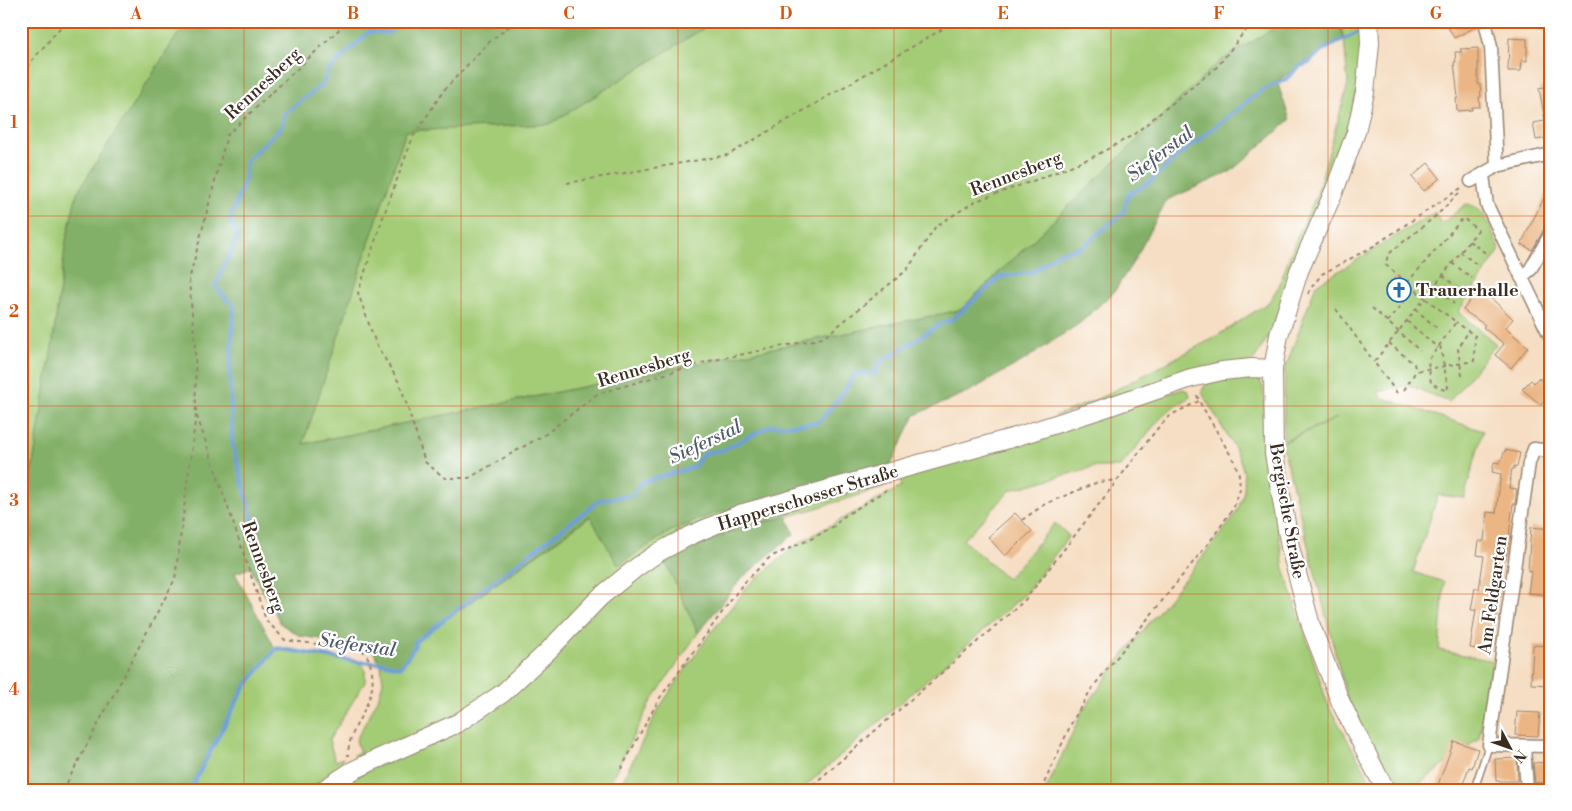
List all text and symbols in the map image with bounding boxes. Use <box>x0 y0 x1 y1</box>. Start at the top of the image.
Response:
text: A <box>129 4 142 24</box>
text: B <box>347 4 359 24</box>
text: C <box>563 4 575 24</box>
text: D <box>780 4 793 24</box>
text: E <box>997 4 1009 24</box>
text: F <box>1213 4 1225 24</box>
text: G <box>1430 4 1443 24</box>
street label: Rennesberg <box>220 42 306 125</box>
text: 1 <box>10 113 18 133</box>
water label: Sieferstal <box>1122 121 1198 187</box>
street label: Rennesberg <box>967 146 1066 202</box>
church icon: Trauerhalle <box>1386 277 1412 303</box>
place label: Trauerhalle <box>1416 279 1519 302</box>
text: 2 <box>9 302 19 322</box>
street label: Rennesberg <box>595 343 694 393</box>
water label: Sieferstal <box>665 415 745 469</box>
street label: Bergische Straße <box>1264 440 1310 581</box>
street label: Happerschosser Straße <box>715 460 901 536</box>
text: 3 <box>9 491 19 511</box>
street label: Rennesberg <box>236 518 290 617</box>
street label: Am Feldgarten <box>1473 534 1513 657</box>
water label: Sieferstal <box>317 628 397 662</box>
text: 4 <box>9 680 20 700</box>
north arrow <box>1484 724 1534 774</box>
text: N <box>1509 746 1529 766</box>

